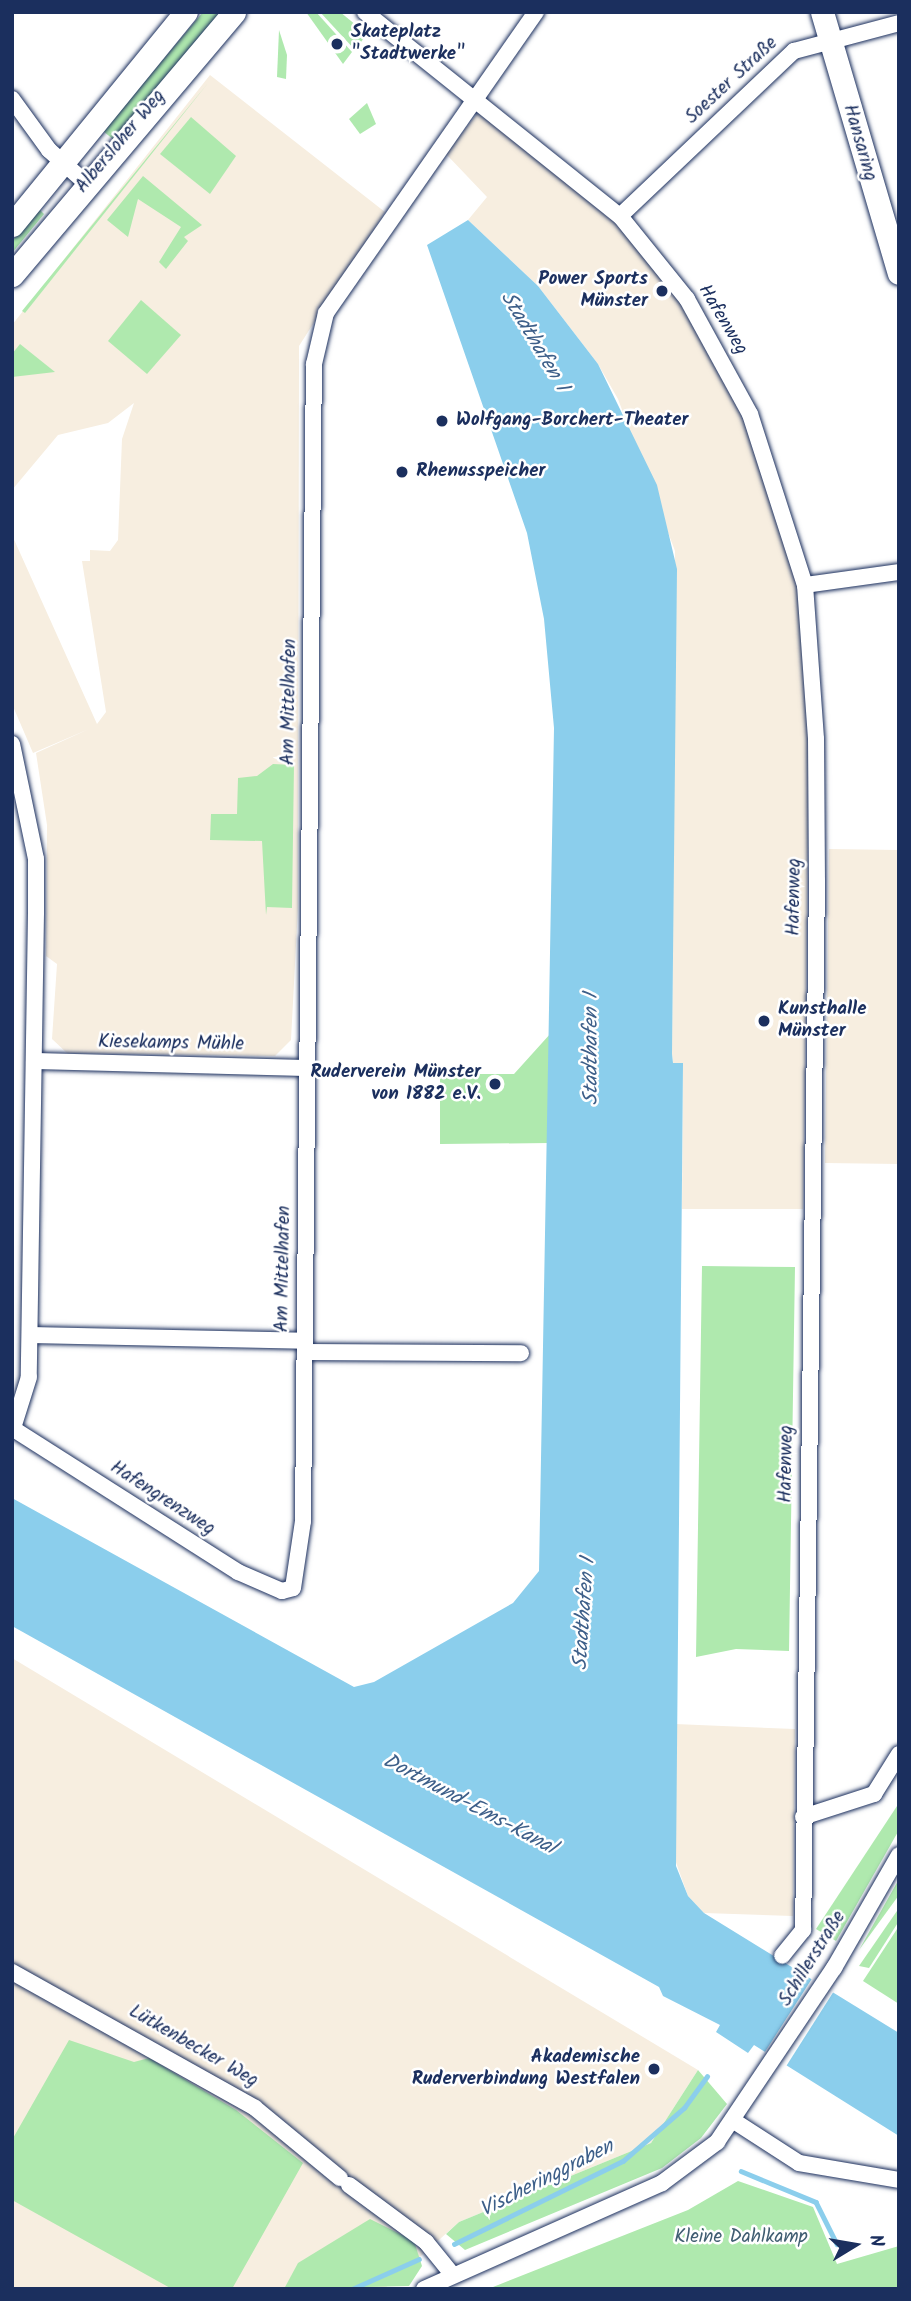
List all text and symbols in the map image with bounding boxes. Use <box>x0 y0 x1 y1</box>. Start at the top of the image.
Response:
place label: Skateplatz "Stadtwerke" <box>351 22 465 66</box>
street label: Soester Straße <box>681 33 783 129</box>
marker: Skateplatz "Stadtwerke" <box>329 36 345 52</box>
street label: Albersloher Weg <box>71 86 171 198</box>
street label: Hansaring <box>837 102 881 184</box>
place label: Power Sports Münster <box>538 269 648 313</box>
street label: Hafenweg <box>692 281 752 359</box>
marker: Power Sports Münster <box>654 283 670 299</box>
water label: Stadthafen 1 <box>494 287 574 397</box>
place label: Wolfgang-Borchert-Theater <box>456 410 688 432</box>
marker: Wolfgang-Borchert-Theater <box>434 413 450 429</box>
place label: Rhenusspeicher <box>416 461 545 483</box>
marker: Rhenusspeicher <box>394 464 410 480</box>
street label: Am Mittelhafen <box>277 638 303 766</box>
street label: Hafenweg <box>783 858 807 936</box>
water label: Stadthafen 1 <box>579 993 605 1105</box>
place label: Kunsthalle Münster <box>778 999 866 1043</box>
marker: Kunsthalle Münster <box>756 1013 772 1029</box>
street label: Kiesekamps Mühle <box>98 1031 244 1057</box>
place label: Ruderverein Münster von 1882 e.V. <box>310 1062 481 1106</box>
marker: Ruderverein Münster von 1882 e.V. <box>487 1076 503 1092</box>
street label: Am Mittelhafen <box>271 1205 297 1333</box>
street label: Hafenweg <box>775 1425 799 1503</box>
street label: Hafengrenzweg <box>105 1457 219 1541</box>
water label: Stadthafen 1 <box>569 1557 601 1671</box>
water label: Dortmund-Ems-Kanal <box>378 1749 560 1861</box>
street label: Schillerstraße <box>775 1907 851 2011</box>
street label: Lütkenbecker Weg <box>124 2001 262 2093</box>
place label: Akademische Ruderverbindung Westfalen <box>412 2047 640 2091</box>
marker: Akademische Ruderverbindung Westfalen <box>646 2061 662 2077</box>
water label: Vischeringgraben <box>476 2134 618 2224</box>
north arrow <box>820 2210 890 2280</box>
park label: Kleine Dahlkamp <box>674 2227 808 2249</box>
text: N <box>860 2232 891 2250</box>

